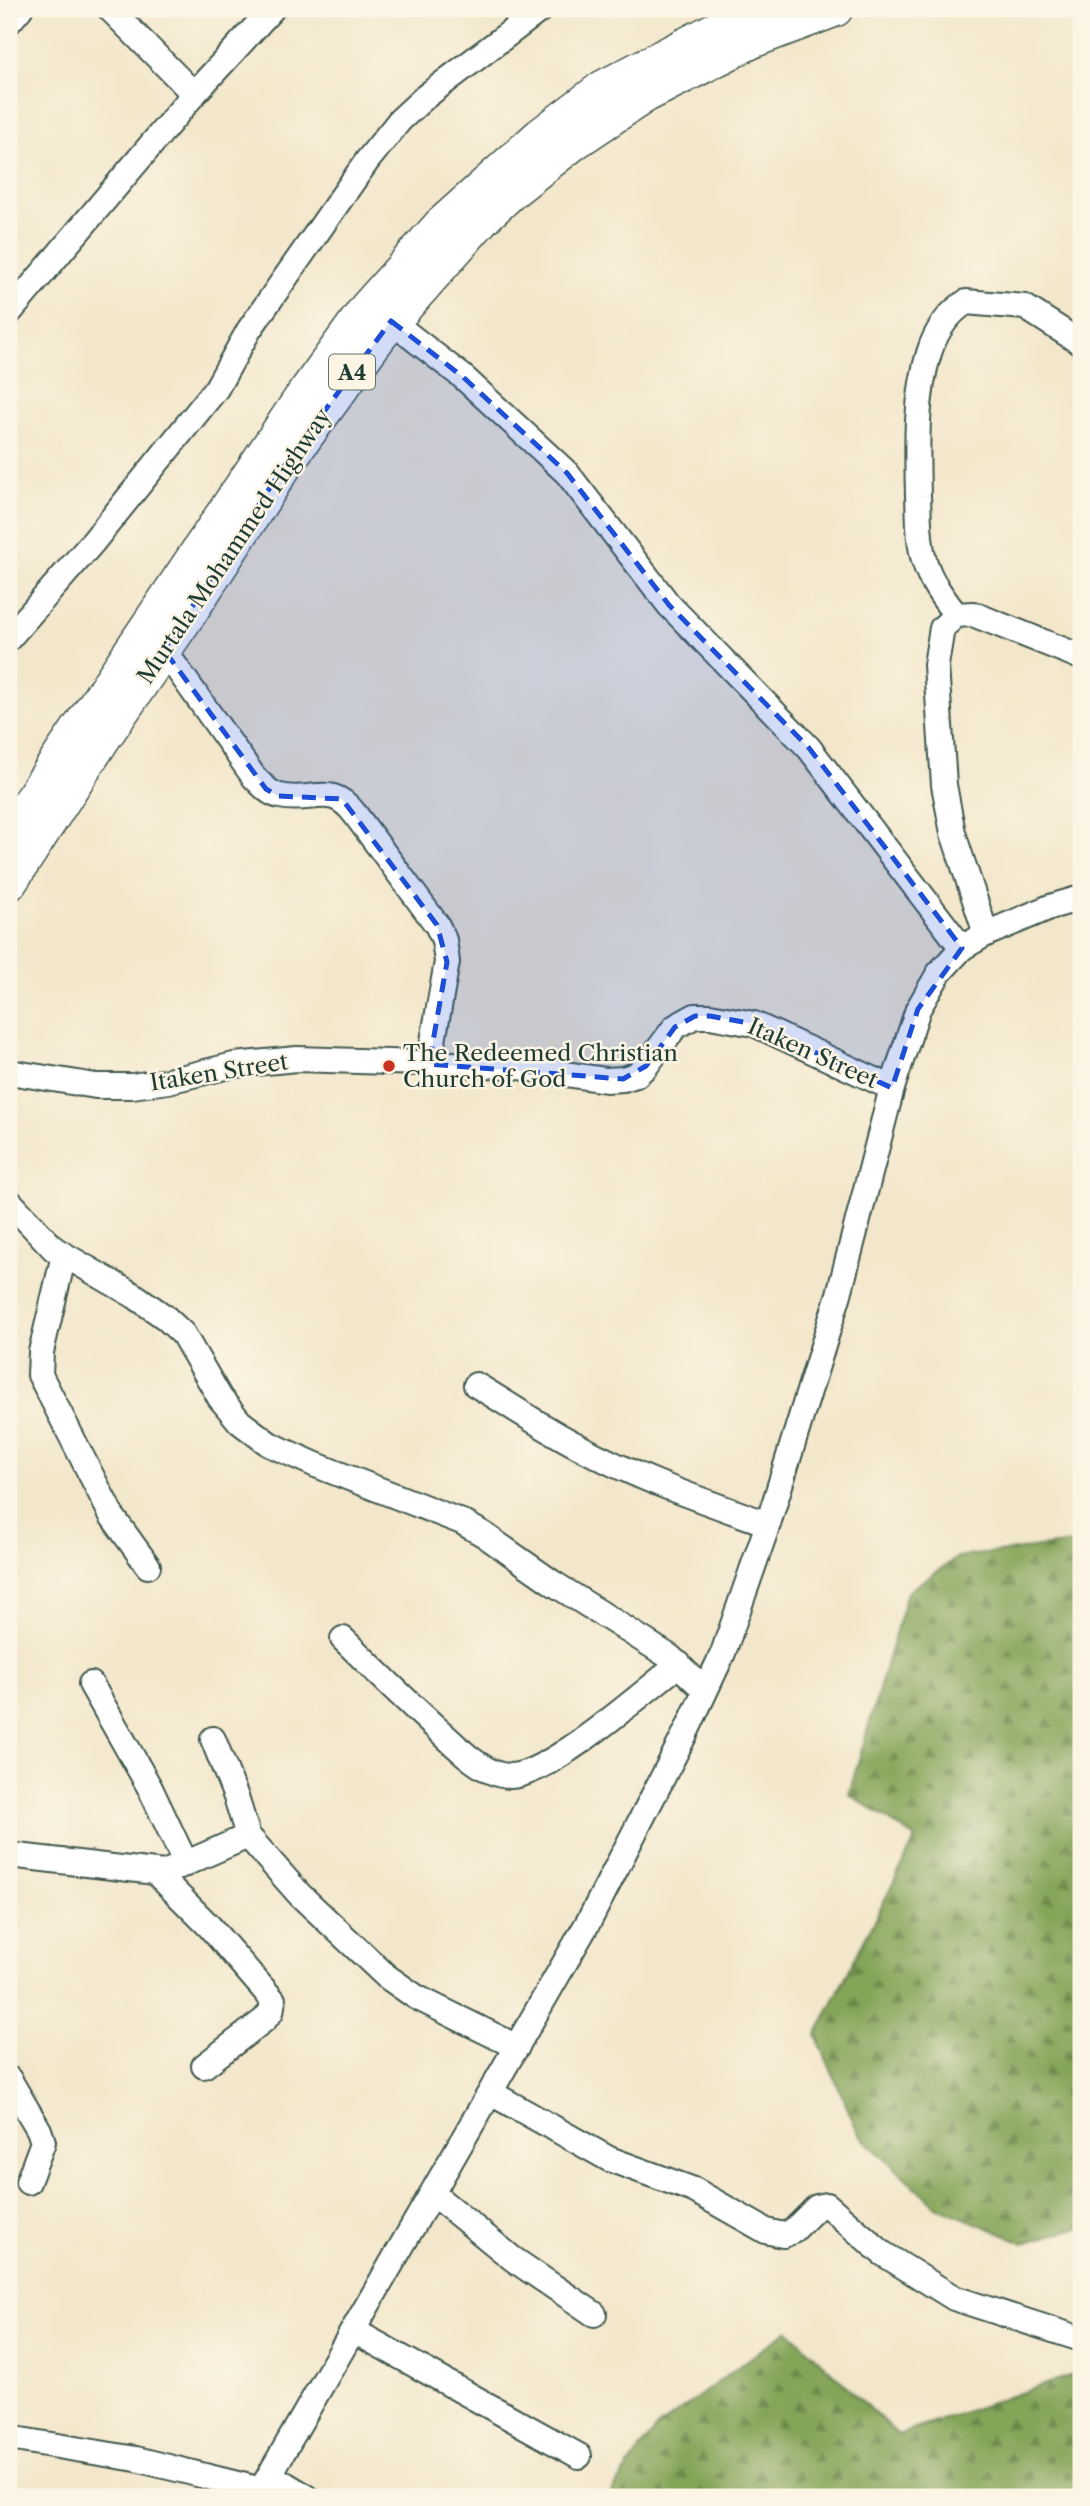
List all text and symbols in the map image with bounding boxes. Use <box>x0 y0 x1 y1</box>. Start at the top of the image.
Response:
road number: A4 <box>329 354 375 390</box>
street label: Murtala Mohammed Highway <box>131 403 337 689</box>
street label: Itaken Street <box>744 1012 882 1094</box>
place label: The Redeemed Christian Church of God <box>403 1039 678 1093</box>
street label: Itaken Street <box>148 1047 290 1097</box>
marker: The Redeemed Christian Church of God <box>381 1058 397 1074</box>

